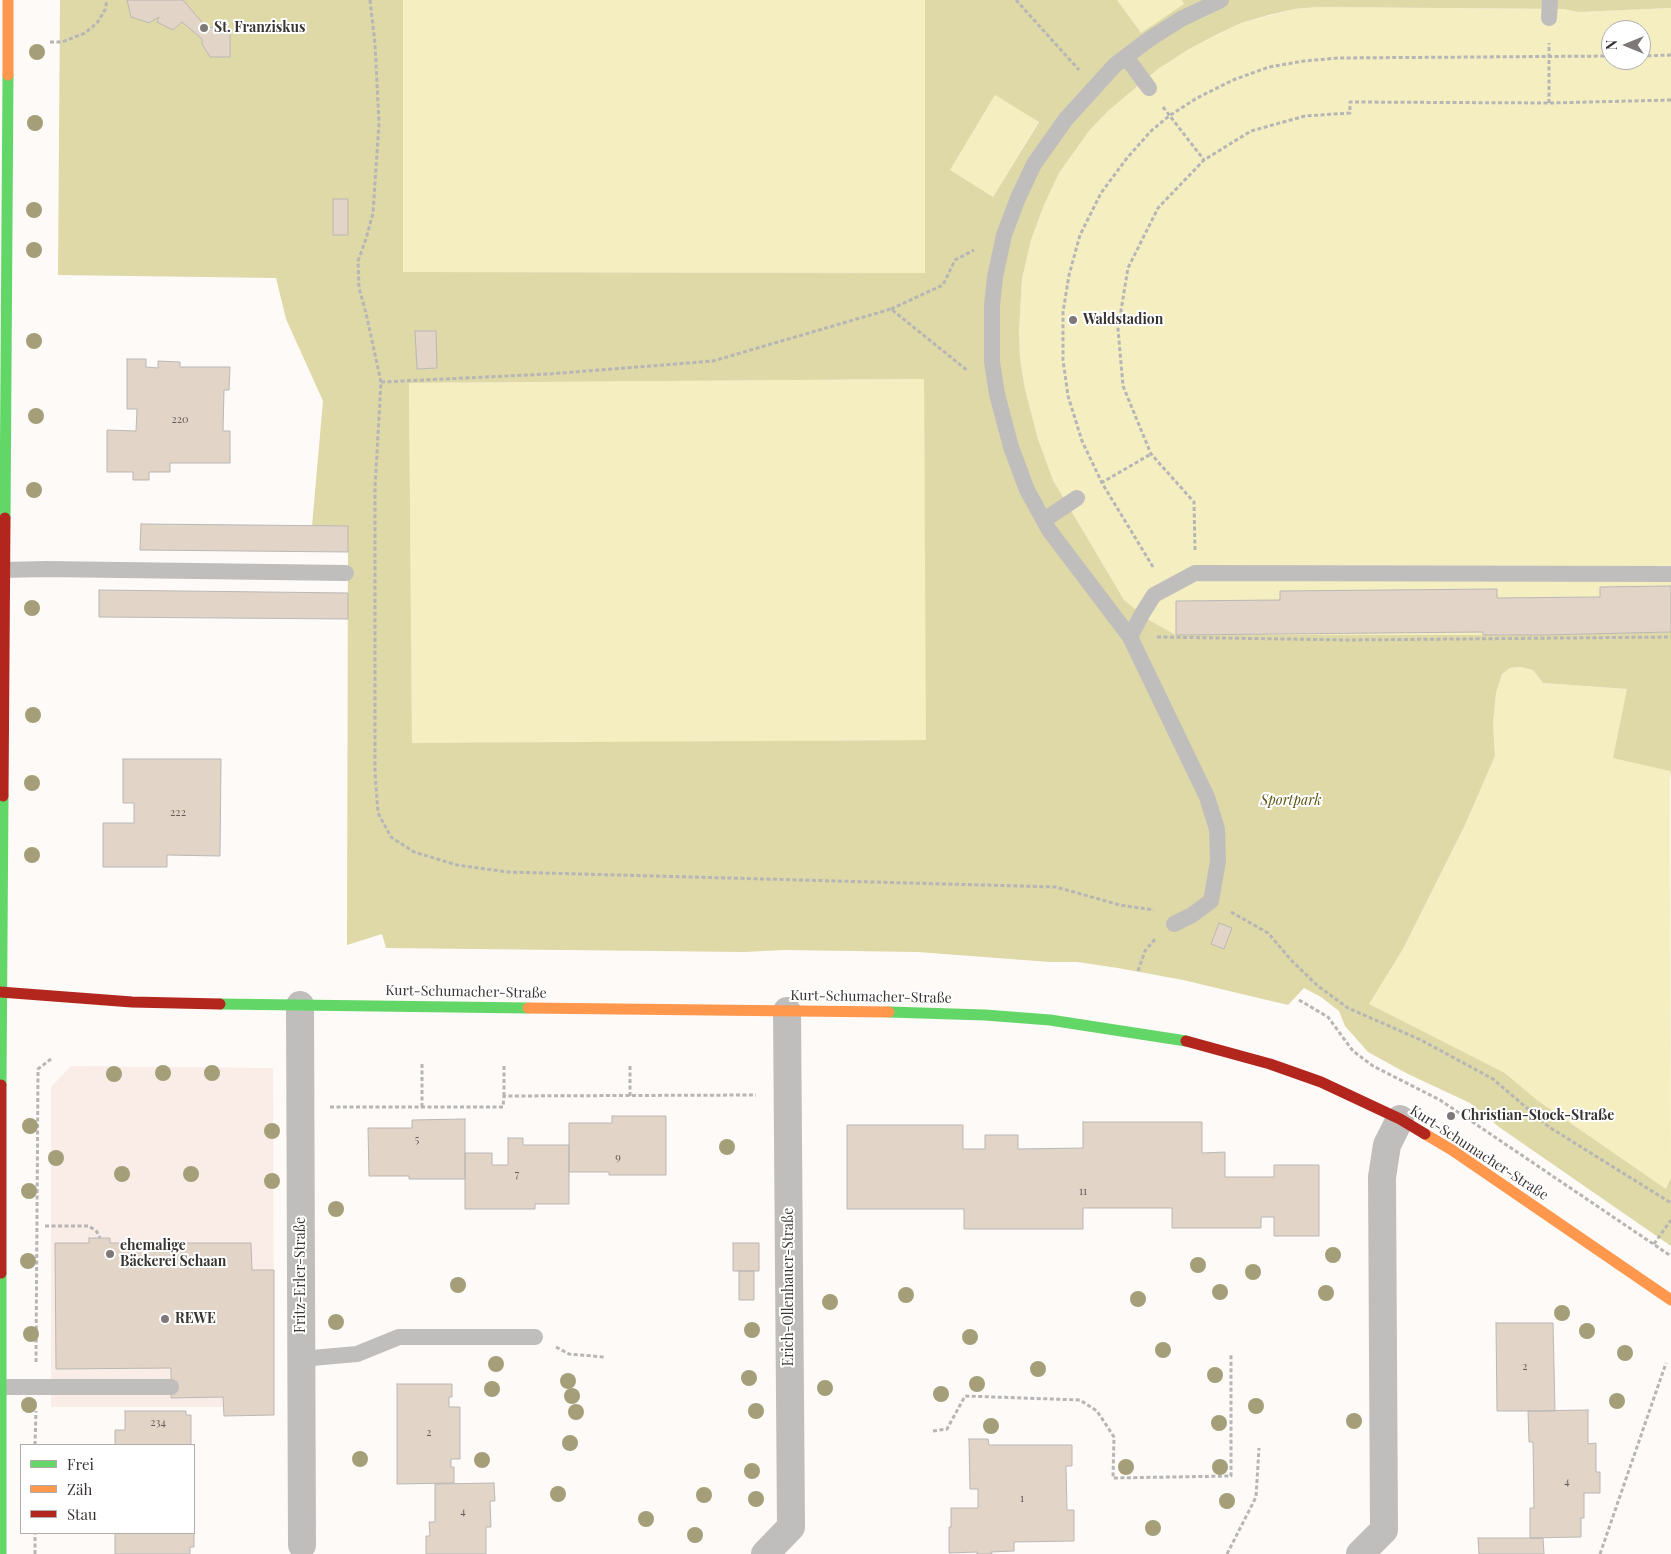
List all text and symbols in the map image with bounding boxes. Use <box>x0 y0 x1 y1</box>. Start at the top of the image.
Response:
place label: St. Franziskus <box>214 20 305 36</box>
north arrow <box>1601 20 1651 70</box>
marker: St. Franziskus <box>198 22 210 34</box>
text: N <box>1602 40 1621 50</box>
place label: Waldstadion <box>1083 312 1163 328</box>
marker: Waldstadion <box>1067 314 1079 326</box>
house number: 220 <box>171 413 189 427</box>
park label: Sportpark <box>1260 793 1322 809</box>
house number: 222 <box>170 806 186 820</box>
street label: Kurt-Schumacher-Straße <box>385 982 547 1002</box>
street label: Kurt-Schumacher-Straße <box>790 987 952 1007</box>
street label: Kurt-Schumacher-Straße <box>1407 1102 1551 1204</box>
place label: Christian-Stock-Straße <box>1461 1108 1614 1124</box>
marker: Christian-Stock-Straße <box>1445 1110 1457 1122</box>
house number: 5 <box>415 1133 419 1147</box>
house number: 9 <box>615 1151 621 1165</box>
house number: 7 <box>515 1168 519 1182</box>
house number: 11 <box>1079 1185 1087 1199</box>
street label: Erich-Ollenhauer-Straße <box>781 1208 797 1366</box>
street label: Fritz-Erler-Straße <box>293 1217 309 1333</box>
place label: ehemalige Bäckerei Schaan <box>120 1238 226 1270</box>
marker: ehemalige Bäckerei Schaan <box>104 1248 116 1260</box>
place label: REWE <box>175 1311 216 1327</box>
marker: REWE <box>159 1313 171 1325</box>
house number: 2 <box>1522 1360 1528 1374</box>
house number: 234 <box>150 1416 166 1430</box>
house number: 2 <box>426 1426 432 1440</box>
legend <box>20 1444 195 1534</box>
text: Frei <box>67 1454 94 1474</box>
house number: 4 <box>1564 1475 1570 1489</box>
text: Zäh <box>67 1479 92 1499</box>
house number: 1 <box>1020 1492 1024 1506</box>
text: Stau <box>67 1504 97 1524</box>
house number: 4 <box>460 1505 466 1519</box>

